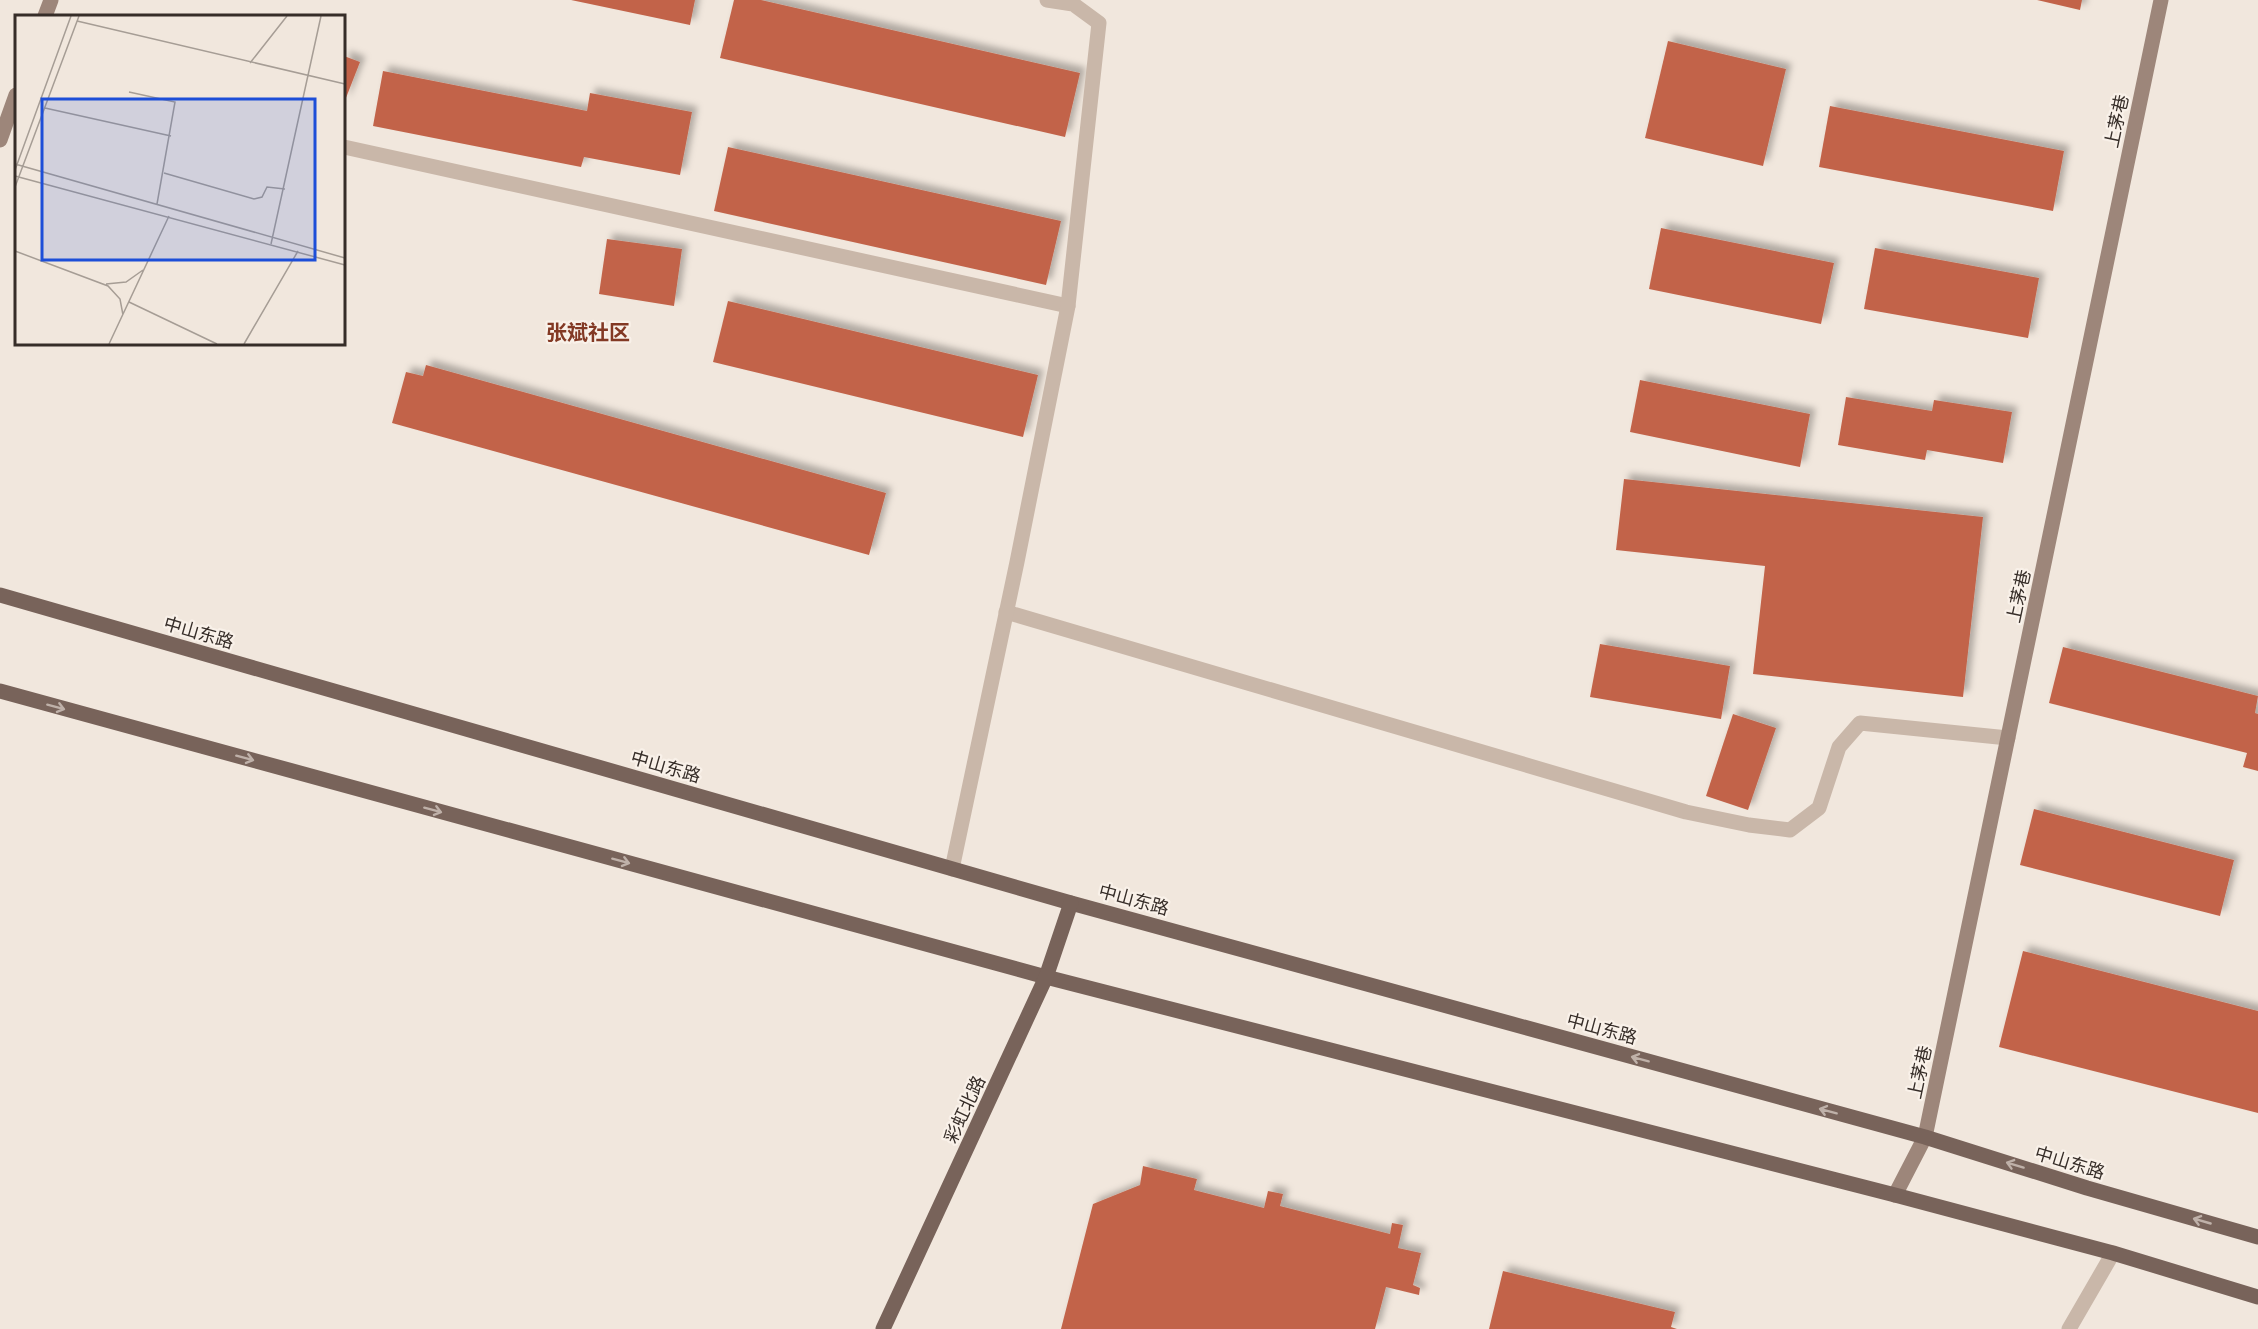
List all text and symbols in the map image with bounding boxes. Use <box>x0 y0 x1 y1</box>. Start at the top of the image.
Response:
inset map <box>15 15 345 345</box>
street label: 上茅巷 <box>2099 92 2133 150</box>
district label: 张斌社区 <box>546 318 630 346</box>
street label: 上茅巷 <box>2001 567 2035 625</box>
street label: 中山东路 <box>161 611 237 653</box>
one-way arrow <box>47 702 66 713</box>
street label: 中山东路 <box>628 745 704 787</box>
one-way arrow <box>235 753 254 764</box>
one-way arrow <box>423 804 442 816</box>
one-way arrow <box>611 856 630 867</box>
street label: 中山东路 <box>1096 878 1172 920</box>
street label: 中山东路 <box>1564 1007 1640 1049</box>
street label: 上茅巷 <box>1902 1043 1936 1101</box>
one-way arrow <box>1631 1053 1650 1064</box>
street label: 彩虹北路 <box>938 1071 990 1147</box>
one-way arrow <box>1819 1104 1838 1116</box>
street label: 中山东路 <box>2032 1140 2108 1184</box>
one-way arrow <box>2006 1159 2025 1170</box>
one-way arrow <box>2193 1215 2212 1226</box>

